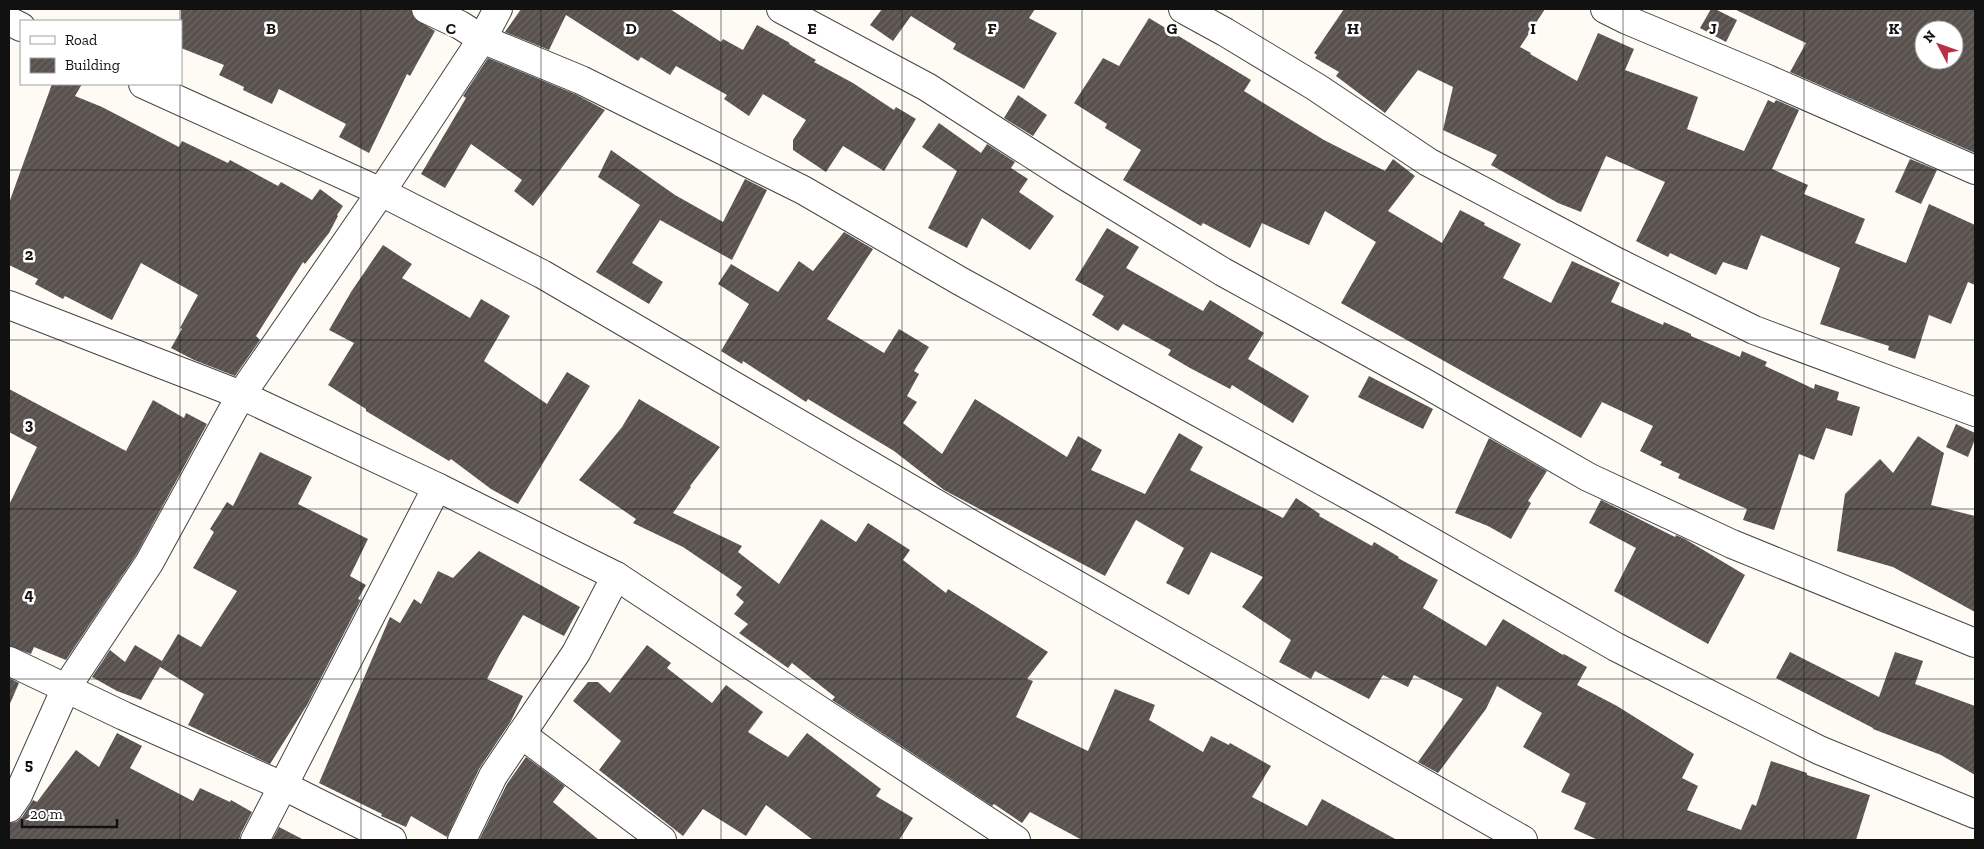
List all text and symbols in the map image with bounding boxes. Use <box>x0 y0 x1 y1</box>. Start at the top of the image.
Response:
text: B <box>266 19 276 38</box>
text: C <box>446 19 456 38</box>
text: D <box>625 19 637 38</box>
text: E <box>807 19 817 38</box>
text: F <box>987 19 997 38</box>
text: G <box>1167 19 1178 38</box>
text: H <box>1347 19 1359 38</box>
text: I <box>1530 19 1536 38</box>
text: J <box>1709 19 1717 38</box>
text: K <box>1889 19 1900 38</box>
legend <box>20 20 182 85</box>
north arrow <box>1914 20 1964 70</box>
text: N <box>1920 27 1940 46</box>
text: Road <box>65 31 98 49</box>
text: Building <box>65 56 120 74</box>
text: 2 <box>25 245 34 264</box>
text: 3 <box>25 415 34 434</box>
text: 4 <box>24 585 34 604</box>
text: 5 <box>25 755 33 774</box>
scale bar <box>22 796 118 828</box>
text: 20 m <box>30 805 63 823</box>

